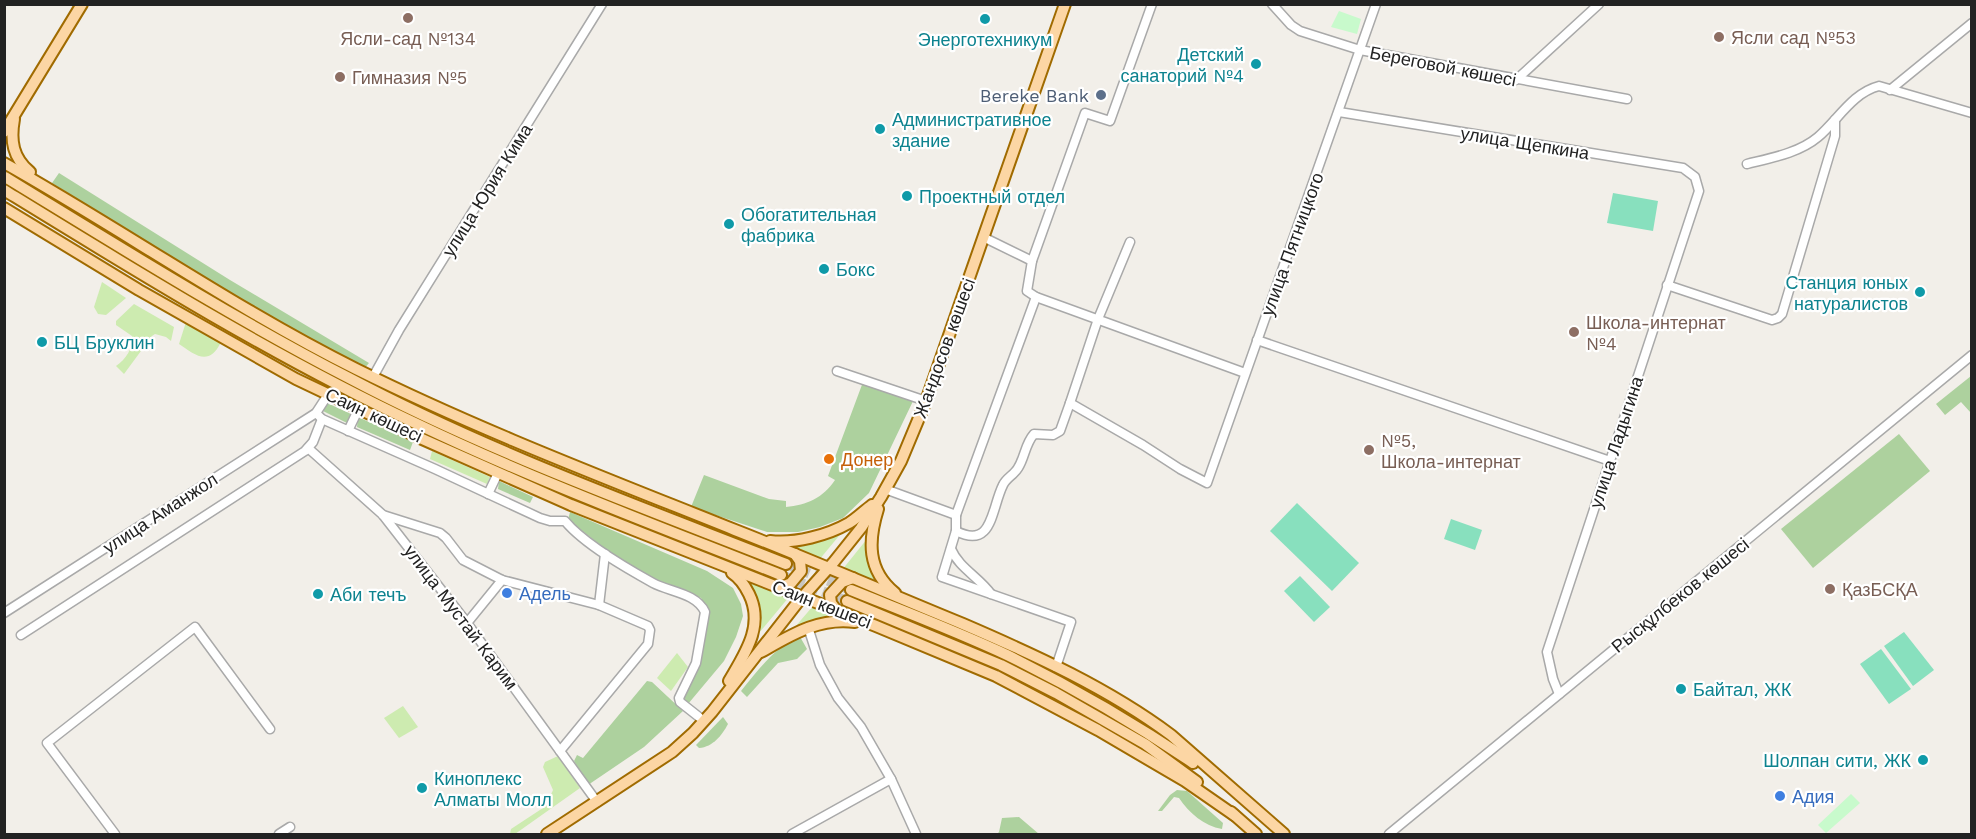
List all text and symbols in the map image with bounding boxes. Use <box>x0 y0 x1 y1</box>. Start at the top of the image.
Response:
marker: Ясли-сад №134 <box>401 11 415 25</box>
marker: Энерготехникум <box>978 12 992 26</box>
place label: Ясли сад №53 <box>1731 27 1856 48</box>
place label: Ясли-сад №134 <box>340 28 476 49</box>
place label: Энерготехникум <box>918 29 1052 50</box>
marker: Ясли сад №53 <box>1712 30 1726 44</box>
street label: Береговой көшесі <box>1368 41 1518 91</box>
place label: Детский санаторий №4 <box>1120 44 1244 86</box>
marker: Детский санаторий №4 <box>1249 57 1263 71</box>
place label: Гимназия №5 <box>352 67 467 88</box>
marker: Гимназия №5 <box>333 70 347 84</box>
place label: Bereke Bank <box>980 85 1089 106</box>
marker: Bereke Bank <box>1094 88 1108 102</box>
place label: Административное здание <box>892 109 1052 151</box>
street label: улица Юрия Кима <box>438 119 537 260</box>
marker: Административное здание <box>873 122 887 136</box>
street label: улица Щепкина <box>1459 122 1592 164</box>
street label: улица Пятницкого <box>1256 169 1328 319</box>
place label: Проектный отдел <box>919 186 1065 207</box>
marker: Проектный отдел <box>900 189 914 203</box>
place label: Обогатительная фабрика <box>741 204 876 246</box>
marker: Обогатительная фабрика <box>722 217 736 231</box>
place label: Бокс <box>836 259 875 280</box>
marker: Бокс <box>817 262 831 276</box>
place label: Станция юных натуралистов <box>1785 272 1908 314</box>
street label: Жандосов көшесі <box>909 275 979 421</box>
marker: Станция юных натуралистов <box>1913 285 1927 299</box>
place label: Школа-интернат №4 <box>1586 312 1726 354</box>
marker: Школа-интернат №4 <box>1567 325 1581 339</box>
place label: БЦ Бруклин <box>54 332 154 353</box>
marker: БЦ Бруклин <box>35 335 49 349</box>
street label: улица Ладыгина <box>1585 372 1648 511</box>
street label: Саин көшесі <box>322 383 426 447</box>
place label: №5, Школа-интернат <box>1381 430 1521 472</box>
marker: №5, Школа-интернат <box>1362 443 1376 457</box>
place label: Донер <box>841 449 893 470</box>
marker: Донер <box>822 452 836 466</box>
street label: улица Аманжол <box>99 468 221 558</box>
street label: Рысқұлбеков көшесі <box>1607 533 1753 657</box>
street label: улица Мустай Карим <box>400 540 522 694</box>
street label: Саин көшесі <box>769 575 875 633</box>
place label: ҚазБСҚА <box>1842 579 1918 600</box>
marker: ҚазБСҚА <box>1823 582 1837 596</box>
place label: Адель <box>519 583 571 604</box>
place label: Аби течъ <box>330 584 407 605</box>
marker: Адель <box>500 586 514 600</box>
marker: Аби течъ <box>311 587 325 601</box>
place label: Байтал, ЖК <box>1693 679 1792 700</box>
marker: Байтал, ЖК <box>1674 682 1688 696</box>
place label: Шолпан сити, ЖК <box>1763 750 1912 771</box>
marker: Шолпан сити, ЖК <box>1916 753 1930 767</box>
place label: Киноплекс Алматы Молл <box>434 768 552 810</box>
marker: Киноплекс Алматы Молл <box>415 781 429 795</box>
place label: Адия <box>1792 786 1834 807</box>
marker: Адия <box>1773 789 1787 803</box>

